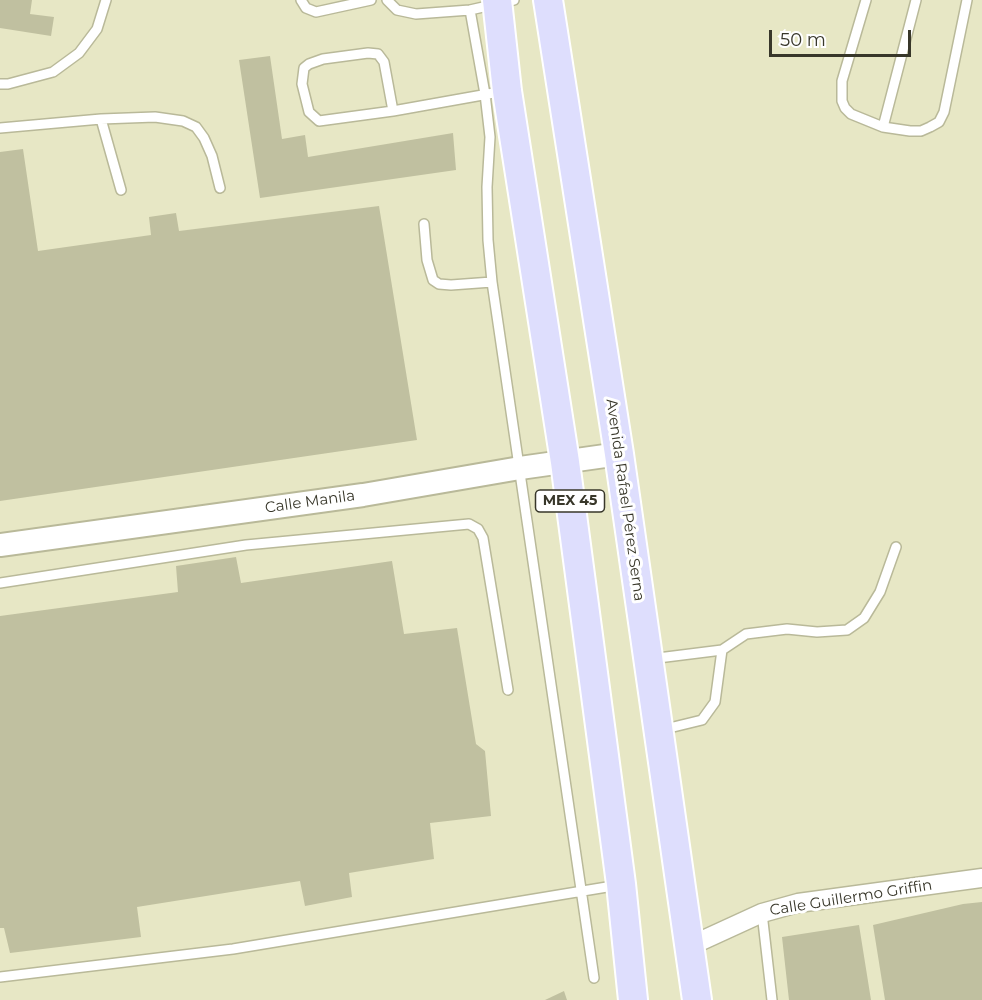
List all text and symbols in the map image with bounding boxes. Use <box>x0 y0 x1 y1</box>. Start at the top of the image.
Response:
scale bar <box>772 18 914 56</box>
text: 50 m <box>780 29 826 51</box>
street label: Avenida Rafael Pérez Serna <box>602 398 648 602</box>
street label: Calle Manila <box>264 487 356 517</box>
road number: MEX 45 <box>536 490 604 512</box>
street label: Calle Guillermo Griffin <box>768 876 934 920</box>

